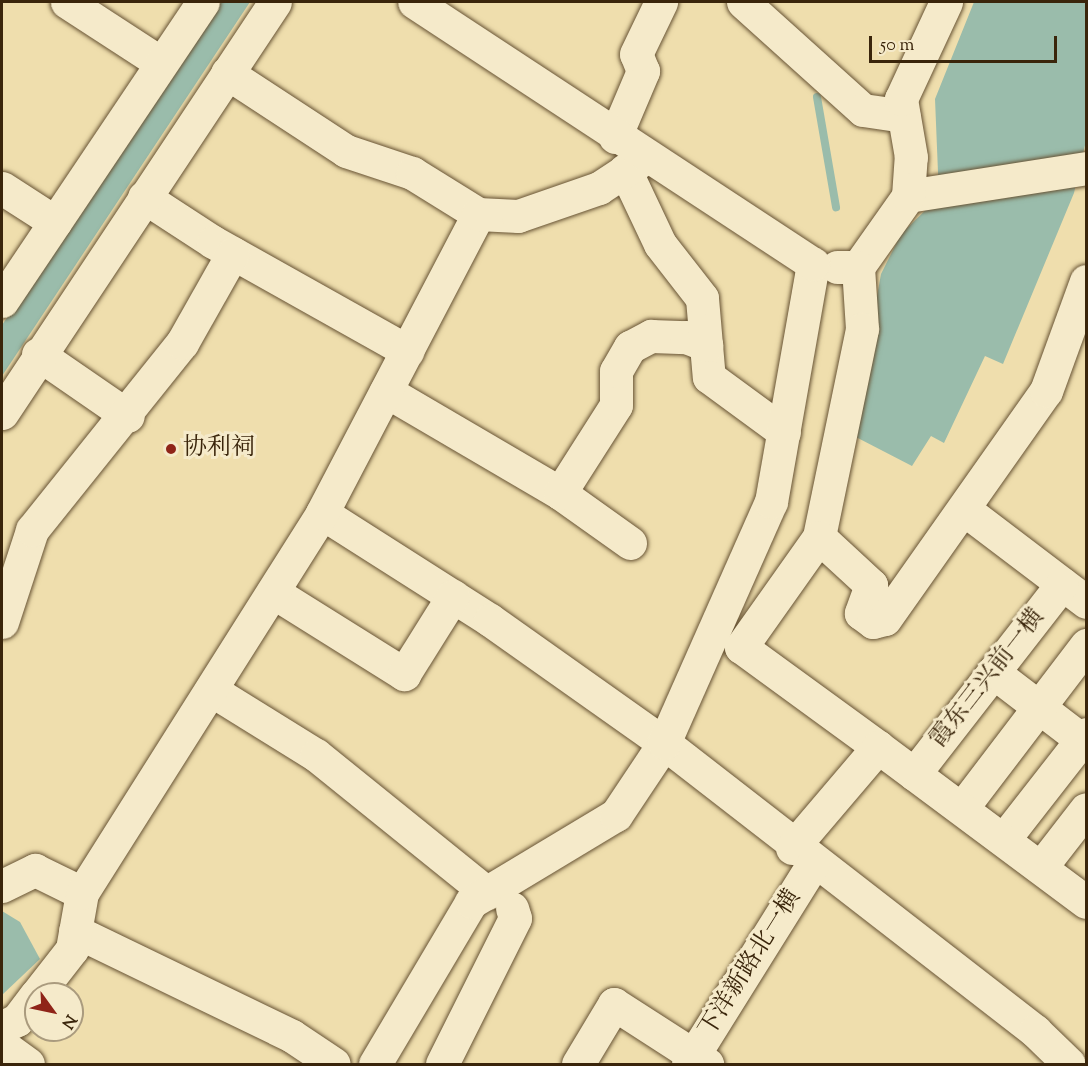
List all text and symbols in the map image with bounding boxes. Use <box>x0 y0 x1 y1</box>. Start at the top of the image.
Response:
scale bar <box>872 24 1060 62</box>
text: 50 m <box>880 33 914 59</box>
place label: 协利祠 <box>183 435 255 463</box>
marker: 协利祠 <box>164 442 178 456</box>
street label: 霞东三兴前一横 <box>925 604 1051 754</box>
street label: 下洋新路北一横 <box>694 885 808 1043</box>
north arrow <box>24 982 84 1042</box>
text: N <box>55 1009 81 1033</box>

